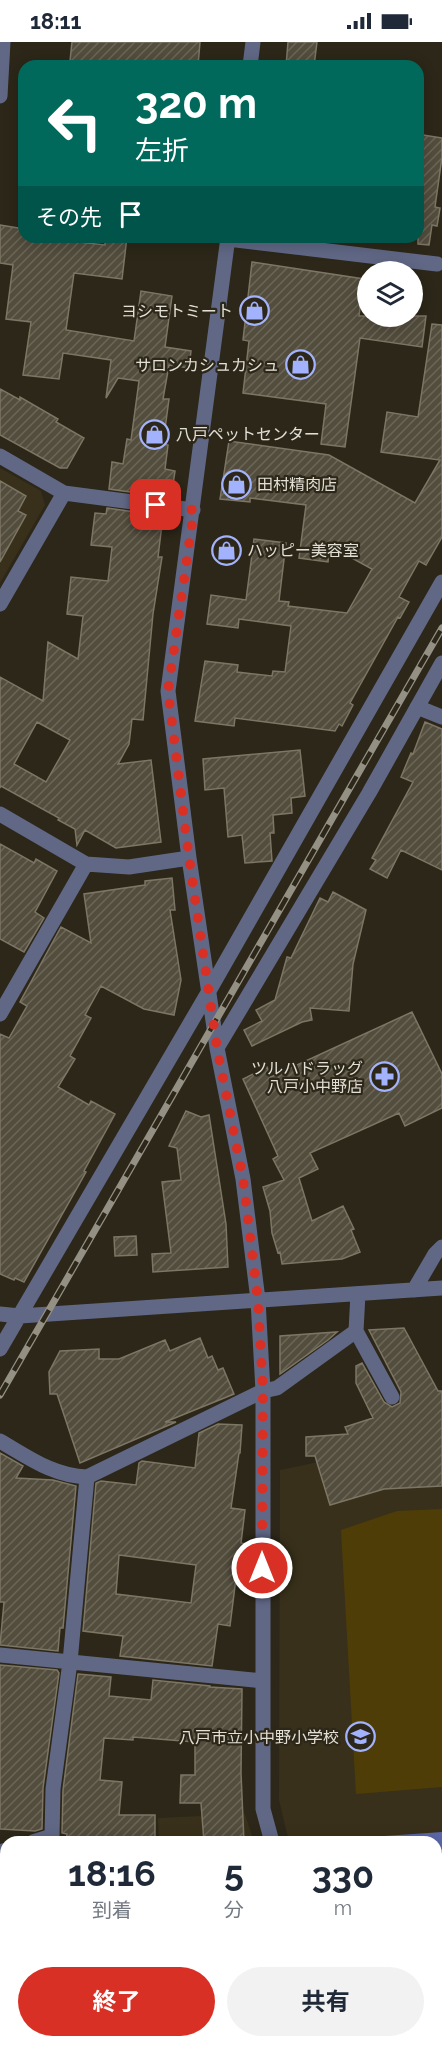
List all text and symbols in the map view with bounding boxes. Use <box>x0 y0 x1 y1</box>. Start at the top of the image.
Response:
text: 18:11 <box>30 8 81 34</box>
text: 320 m <box>135 79 257 128</box>
icon: left <box>36 84 114 162</box>
text: 左折 <box>135 135 189 166</box>
icon: arrive <box>114 198 147 231</box>
text: その先 <box>36 204 102 230</box>
map controls <box>357 261 423 327</box>
button: layers <box>357 261 423 327</box>
shop icon: ヨシモトミート <box>238 295 270 327</box>
place label: ヨシモトミート <box>121 302 233 321</box>
shop icon: サロンカシュカシュ <box>284 349 316 381</box>
place label: サロンカシュカシュ <box>135 356 279 375</box>
shop icon: 八戸ペットセンター <box>139 418 171 450</box>
place label: 八戸ペットセンター <box>176 425 320 444</box>
shop icon: 田村精肉店 <box>220 468 252 500</box>
place label: 田村精肉店 <box>257 475 337 494</box>
pin <box>130 479 181 530</box>
icon: arrive <box>139 488 172 521</box>
shop icon: ハッピー美容室 <box>210 534 242 566</box>
place label: ハッピー美容室 <box>247 541 359 560</box>
place label: ツルハドラッグ 八戸小中野店 <box>251 1059 363 1096</box>
pharmacy icon: ツルハドラッグ 八戸小中野店 <box>368 1061 400 1093</box>
position arrow <box>230 1536 294 1600</box>
school or university icon: 八戸市立小中野小学校 <box>344 1721 376 1753</box>
place label: 八戸市立小中野小学校 <box>179 1728 339 1747</box>
text: 18:16 <box>68 1852 156 1894</box>
text: 5 <box>224 1852 244 1894</box>
text: 330 <box>312 1854 374 1896</box>
text: m <box>334 1896 352 1920</box>
text: 到着 <box>92 1898 132 1922</box>
text: 分 <box>224 1898 244 1922</box>
button: 終了 <box>18 1967 215 2036</box>
button: 共有 <box>227 1967 424 2036</box>

